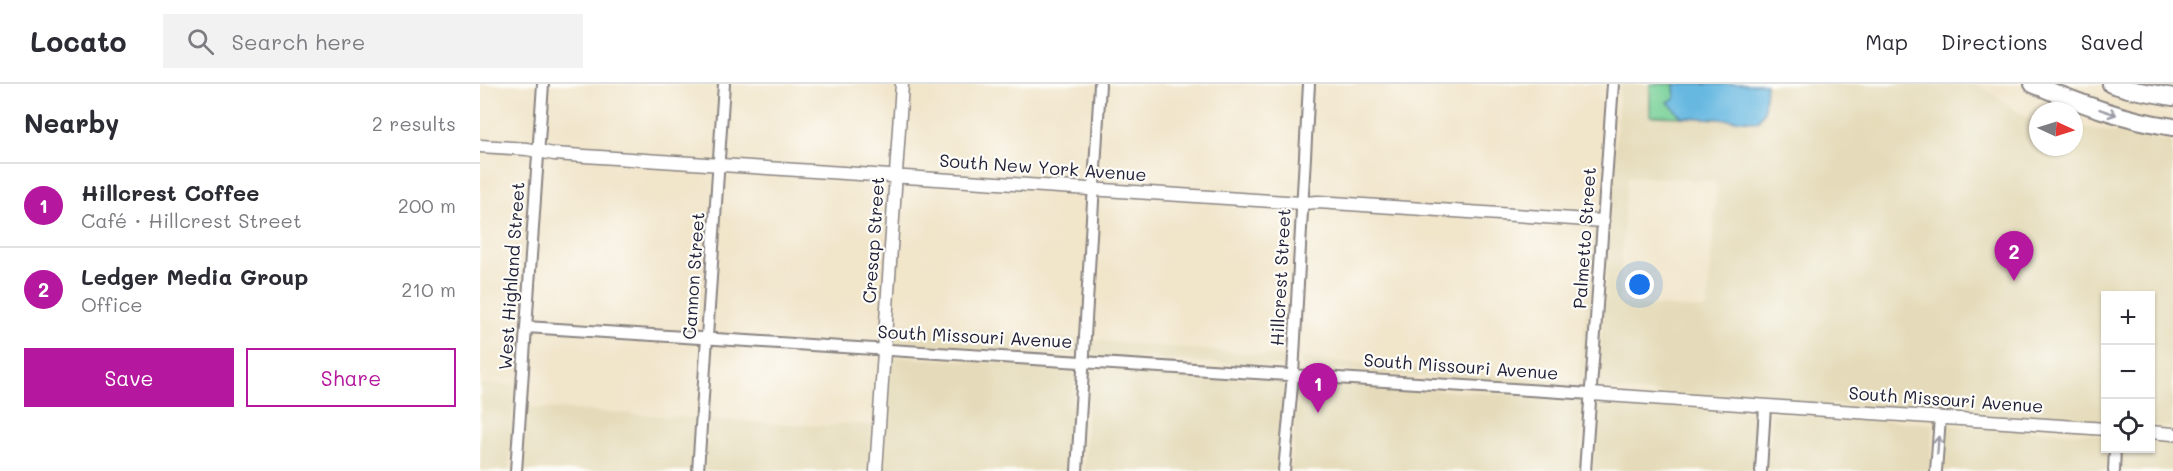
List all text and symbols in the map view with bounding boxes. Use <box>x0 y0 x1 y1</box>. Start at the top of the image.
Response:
search box <box>163 14 583 68</box>
text: Locato <box>30 23 127 59</box>
icon: search <box>184 25 217 58</box>
text: Search here <box>232 27 365 56</box>
text: Map <box>1865 28 1908 55</box>
text: Directions <box>1941 28 2048 55</box>
text: Saved <box>2081 28 2143 55</box>
north arrow <box>2029 102 2083 156</box>
text: Nearby <box>24 106 119 140</box>
one-way arrow <box>2098 107 2117 118</box>
text: 2 results <box>372 110 456 136</box>
street label: South New York Avenue <box>939 148 1148 186</box>
street label: Palmetto Street <box>1567 166 1601 309</box>
street label: Cresap Street <box>857 176 889 304</box>
text: Hillcrest Coffee <box>81 178 259 207</box>
street label: West Highland Street <box>492 181 530 371</box>
text: 1 <box>39 192 48 218</box>
text: 200 m <box>398 192 456 218</box>
text: Café · Hillcrest Street <box>81 207 302 233</box>
street label: Hillcrest Street <box>1264 207 1296 346</box>
street label: Cannon Street <box>677 211 709 340</box>
pin: 2 <box>1994 232 2033 281</box>
text: Ledger Media Group <box>81 262 308 291</box>
your location <box>1625 270 1654 299</box>
text: 2 <box>38 276 49 302</box>
text: 210 m <box>401 276 456 302</box>
text: Office <box>81 291 143 317</box>
map controls <box>2101 291 2155 453</box>
button: + <box>2101 291 2155 345</box>
street label: South Missouri Avenue <box>877 319 1073 353</box>
button: − <box>2101 345 2155 399</box>
street label: South Missouri Avenue <box>1363 347 1559 385</box>
button: Save <box>24 348 234 407</box>
button: Share <box>246 348 456 407</box>
pin: 1 <box>1298 364 1338 413</box>
street label: South Missouri Avenue <box>1848 380 2044 418</box>
button: locate <box>2101 399 2155 453</box>
one-way arrow <box>1933 435 1944 455</box>

